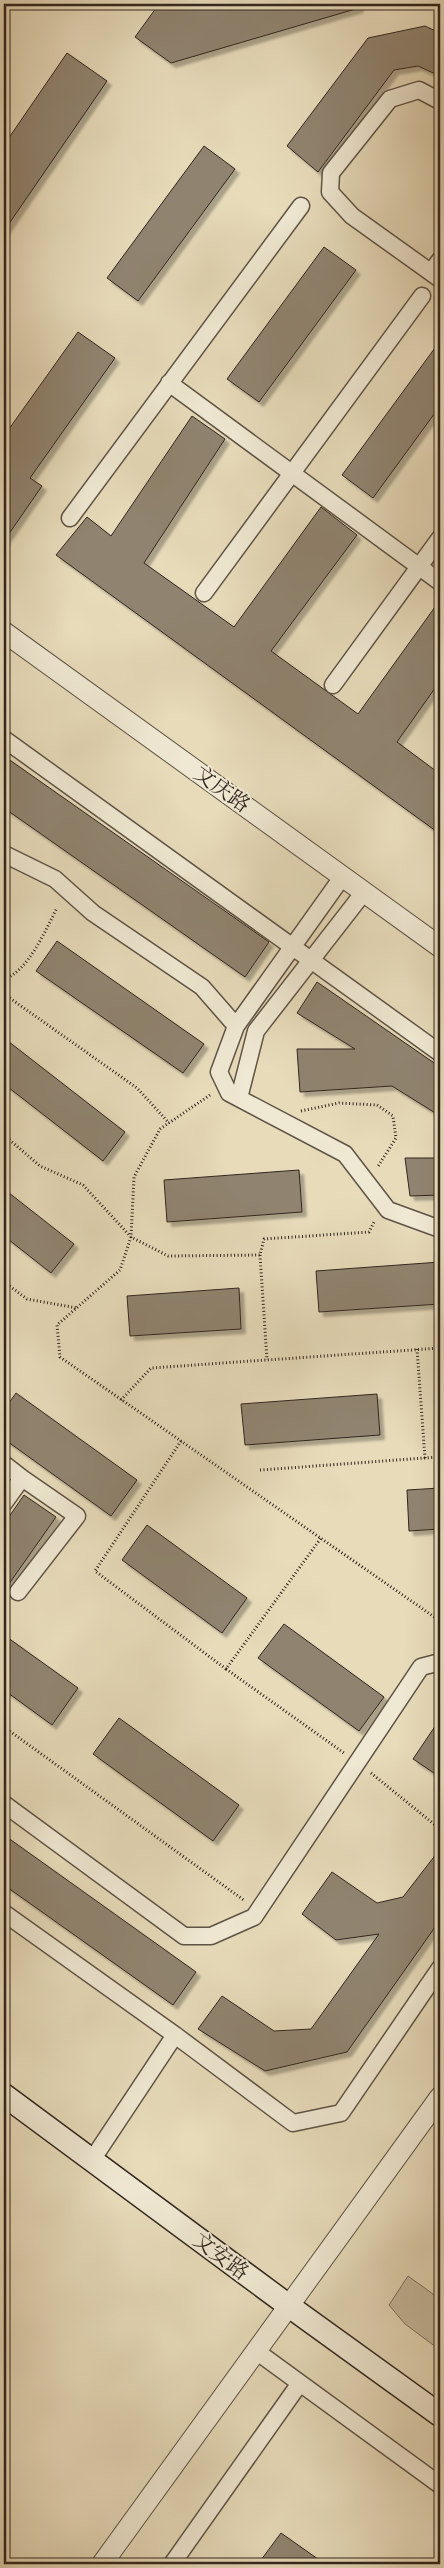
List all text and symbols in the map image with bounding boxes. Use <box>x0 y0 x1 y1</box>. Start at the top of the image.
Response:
street label: 文庆路 <box>188 760 255 819</box>
street label: 文安路 <box>187 2227 254 2286</box>

